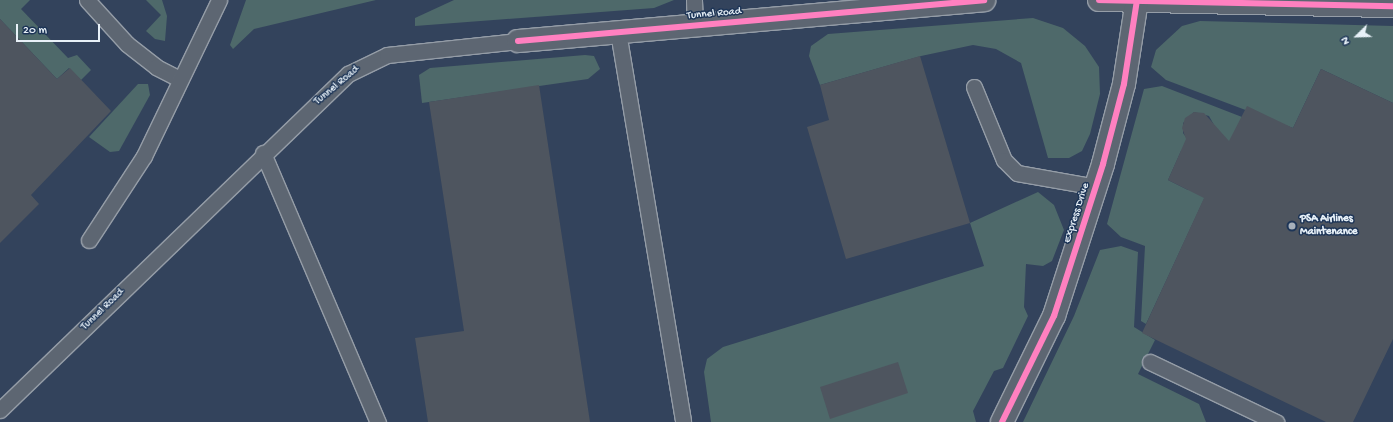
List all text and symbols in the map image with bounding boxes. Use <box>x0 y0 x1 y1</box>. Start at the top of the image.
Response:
street label: Tunnel Road <box>686 5 742 23</box>
scale bar <box>18 16 102 42</box>
north arrow <box>1337 16 1377 56</box>
text: 20 m <box>23 24 47 38</box>
text: N <box>1339 35 1353 46</box>
street label: Tunnel Road <box>312 63 362 109</box>
street label: Express Drive <box>1061 181 1093 245</box>
place label: PSA Airlines Maintenance <box>1300 213 1357 239</box>
marker: PSA Airlines Maintenance <box>1287 221 1297 231</box>
street label: Tunnel Road <box>79 286 127 334</box>

